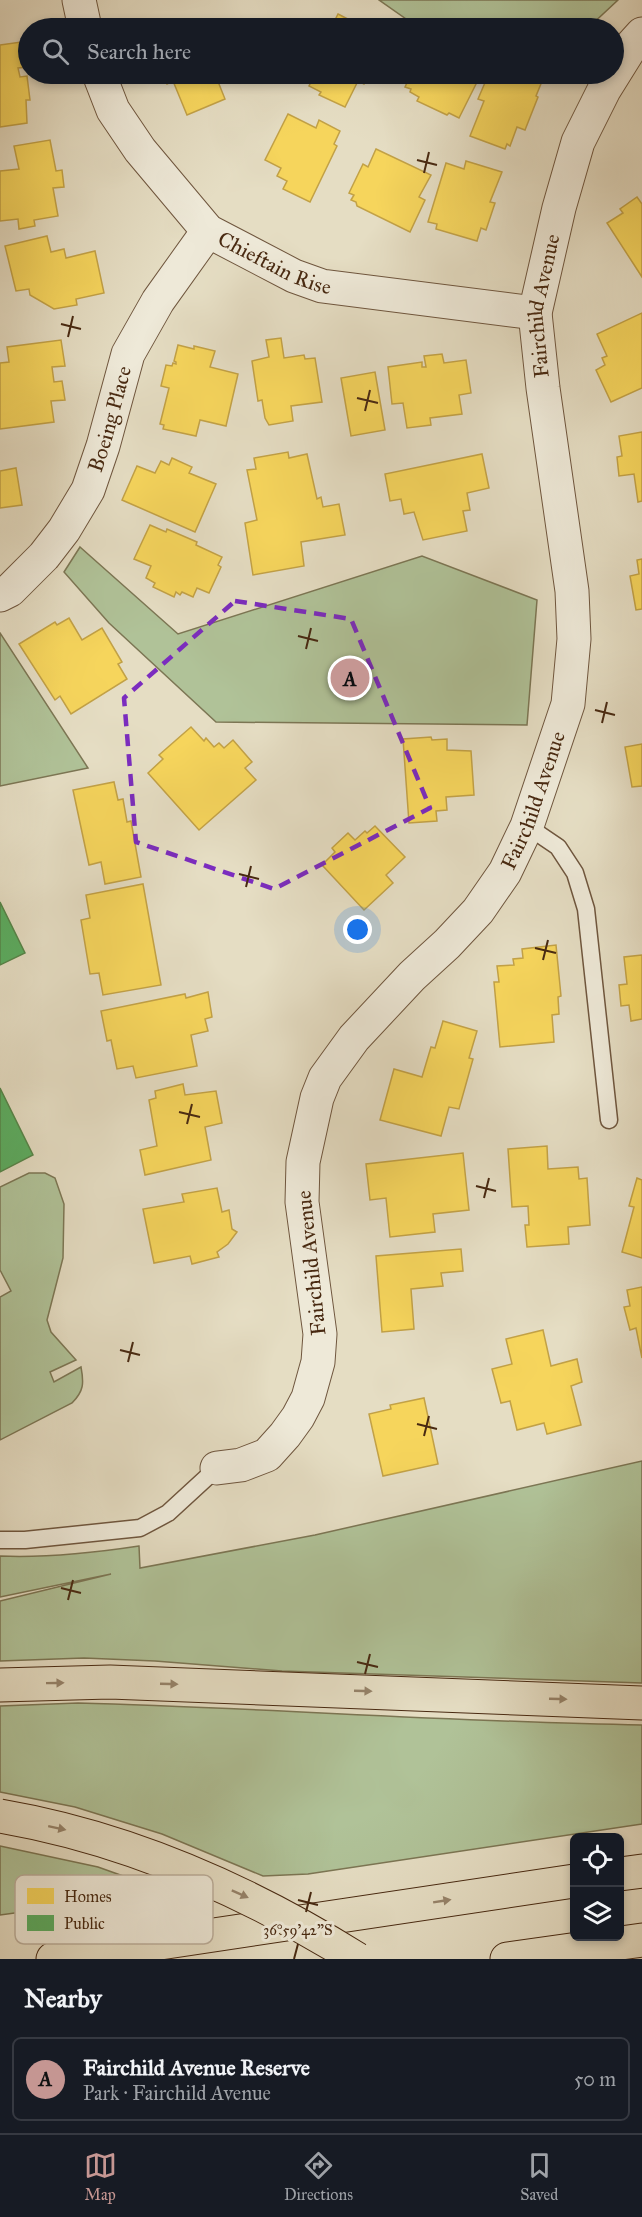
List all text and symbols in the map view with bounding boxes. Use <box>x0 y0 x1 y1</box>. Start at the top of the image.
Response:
search box <box>18 18 624 84</box>
icon: search <box>39 35 72 68</box>
text: Search here <box>87 38 191 65</box>
street label: Chieftain Rise <box>214 226 333 300</box>
street label: Fairchild Avenue <box>522 231 566 379</box>
street label: Boeing Place <box>82 363 137 476</box>
pin: A <box>330 656 370 700</box>
street label: Fairchild Avenue <box>495 728 571 874</box>
your location <box>343 915 372 944</box>
street label: Fairchild Avenue <box>290 1189 332 1337</box>
one-way arrow <box>46 1678 65 1688</box>
one-way arrow <box>159 1679 178 1689</box>
one-way arrow <box>354 1687 373 1696</box>
one-way arrow <box>549 1695 568 1704</box>
one-way arrow <box>48 1824 66 1834</box>
map controls <box>570 1833 624 1941</box>
button: locate <box>570 1833 624 1887</box>
legend <box>15 1875 213 1944</box>
text: Homes <box>64 1887 112 1906</box>
button: layers <box>570 1887 624 1941</box>
one-way arrow <box>232 1889 250 1899</box>
one-way arrow <box>432 1897 451 1906</box>
text: Public <box>64 1914 105 1933</box>
text: 36°59'42"S <box>263 1921 333 1939</box>
text: Nearby <box>24 1982 102 2014</box>
text: Fairchild Avenue Reserve <box>83 2054 310 2081</box>
text: A <box>39 2067 52 2091</box>
text: 50 m <box>574 2067 616 2091</box>
text: Park · Fairchild Avenue <box>83 2081 271 2105</box>
tab: Map <box>84 2149 117 2204</box>
tab: Directions <box>284 2149 353 2204</box>
tab: Saved <box>520 2149 558 2204</box>

